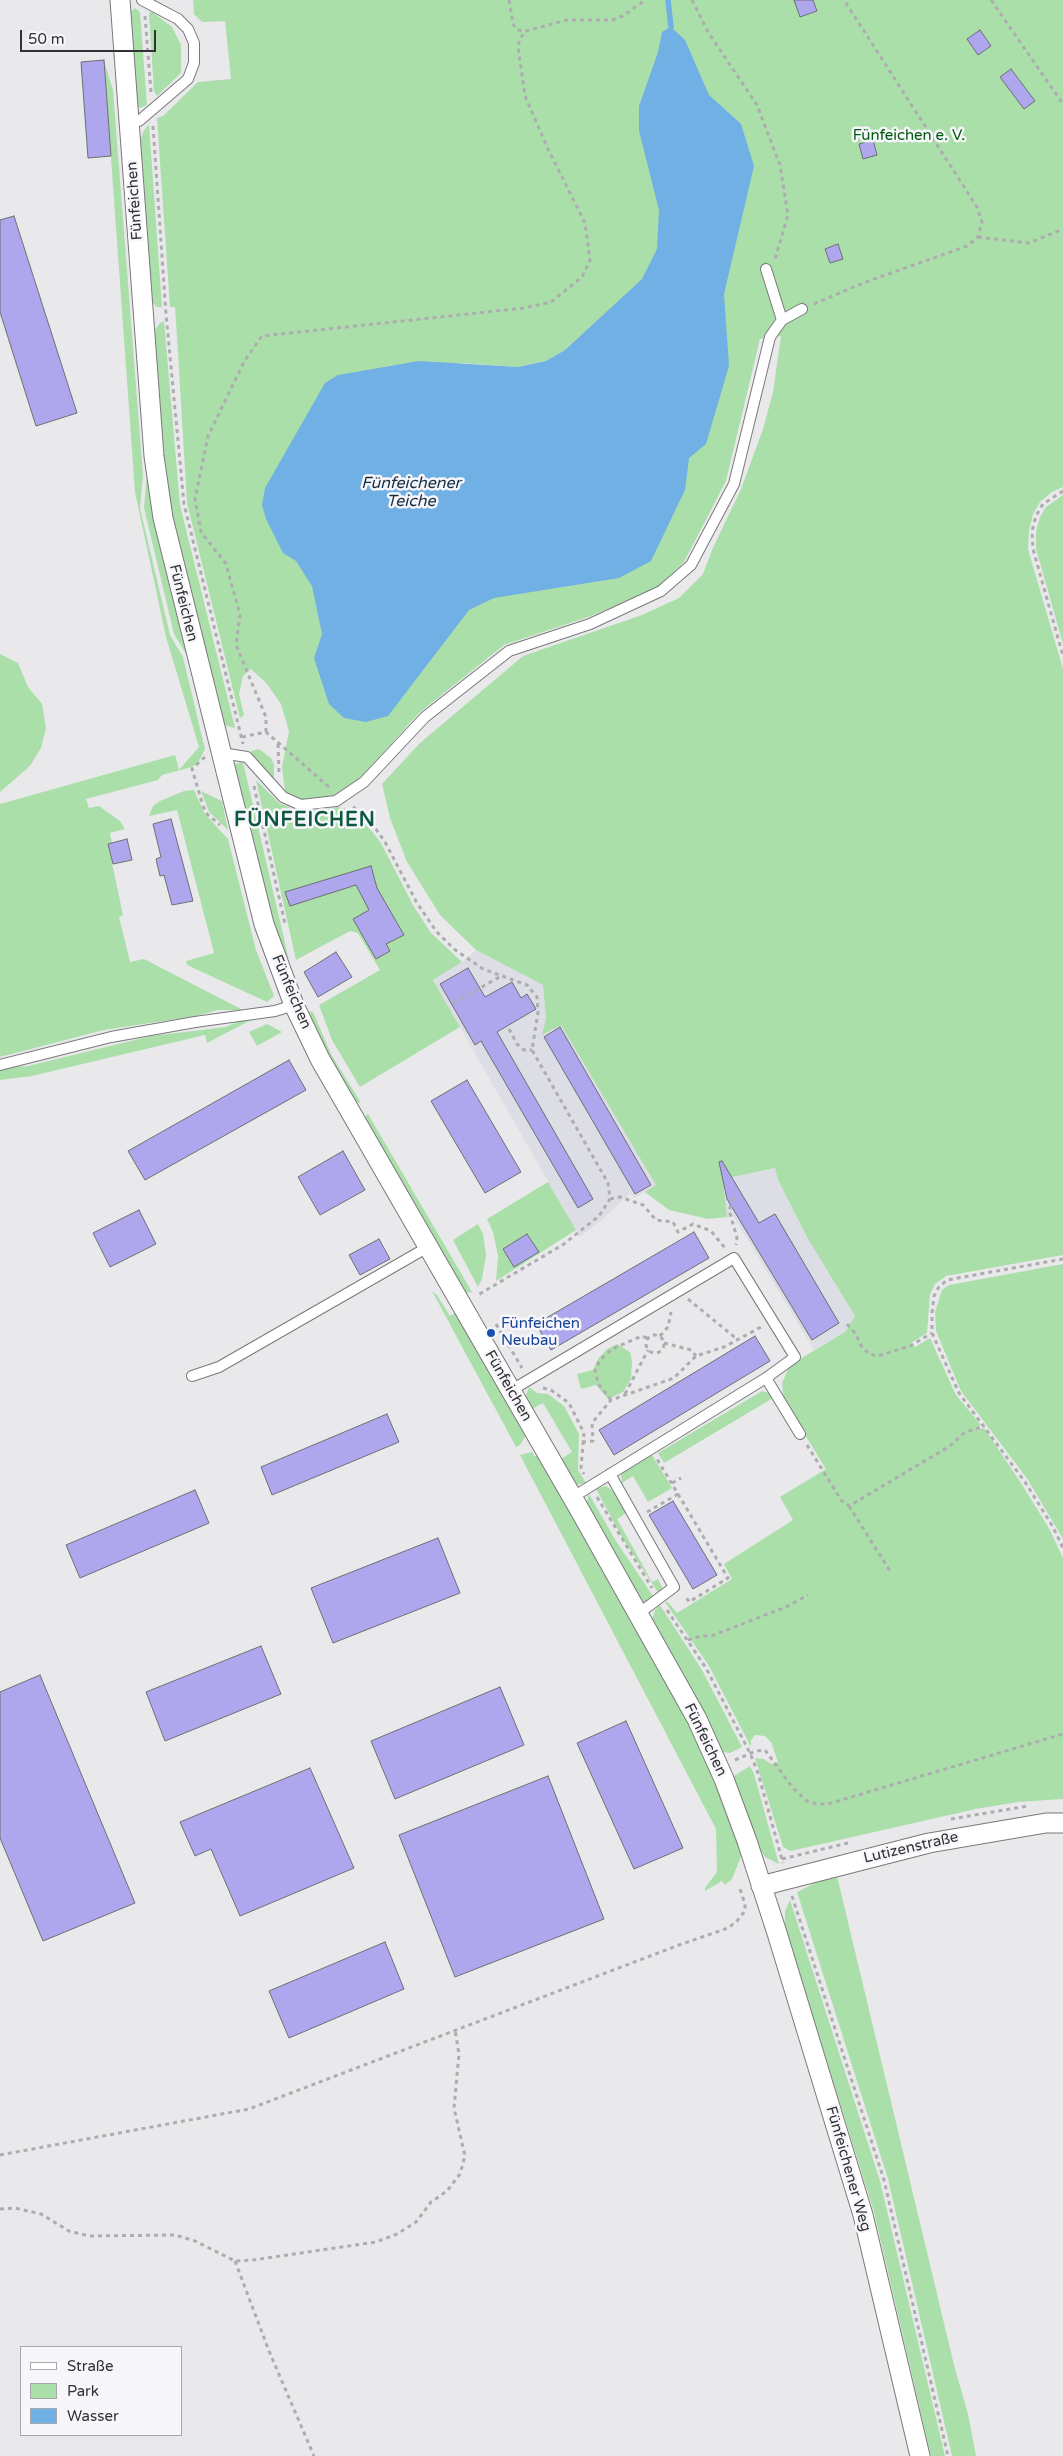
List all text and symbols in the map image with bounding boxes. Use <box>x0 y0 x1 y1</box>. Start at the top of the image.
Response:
scale bar <box>22 20 159 52</box>
text: 50 m <box>28 30 65 48</box>
park label: Fünfeichen e. V. <box>853 127 965 145</box>
street label: Fünfeichen <box>123 161 147 241</box>
water label: Fünfeichener Teiche <box>361 474 461 512</box>
street label: Fünfeichen <box>165 563 201 643</box>
district label: FÜNFEICHEN <box>233 809 377 833</box>
street label: Fünfeichen <box>267 952 315 1032</box>
place label: Fünfeichen Neubau <box>501 1315 580 1350</box>
marker: Fünfeichen Neubau <box>485 1327 497 1339</box>
street label: Fünfeichen <box>480 1347 536 1425</box>
street label: Fünfeichen <box>680 1701 730 1779</box>
street label: Lutizenstraße <box>862 1828 960 1868</box>
street label: Fünfeichener Weg <box>821 2104 875 2234</box>
legend <box>20 2346 182 2436</box>
text: Straße <box>67 2357 113 2375</box>
text: Park <box>67 2382 99 2400</box>
text: Wasser <box>67 2407 119 2425</box>

